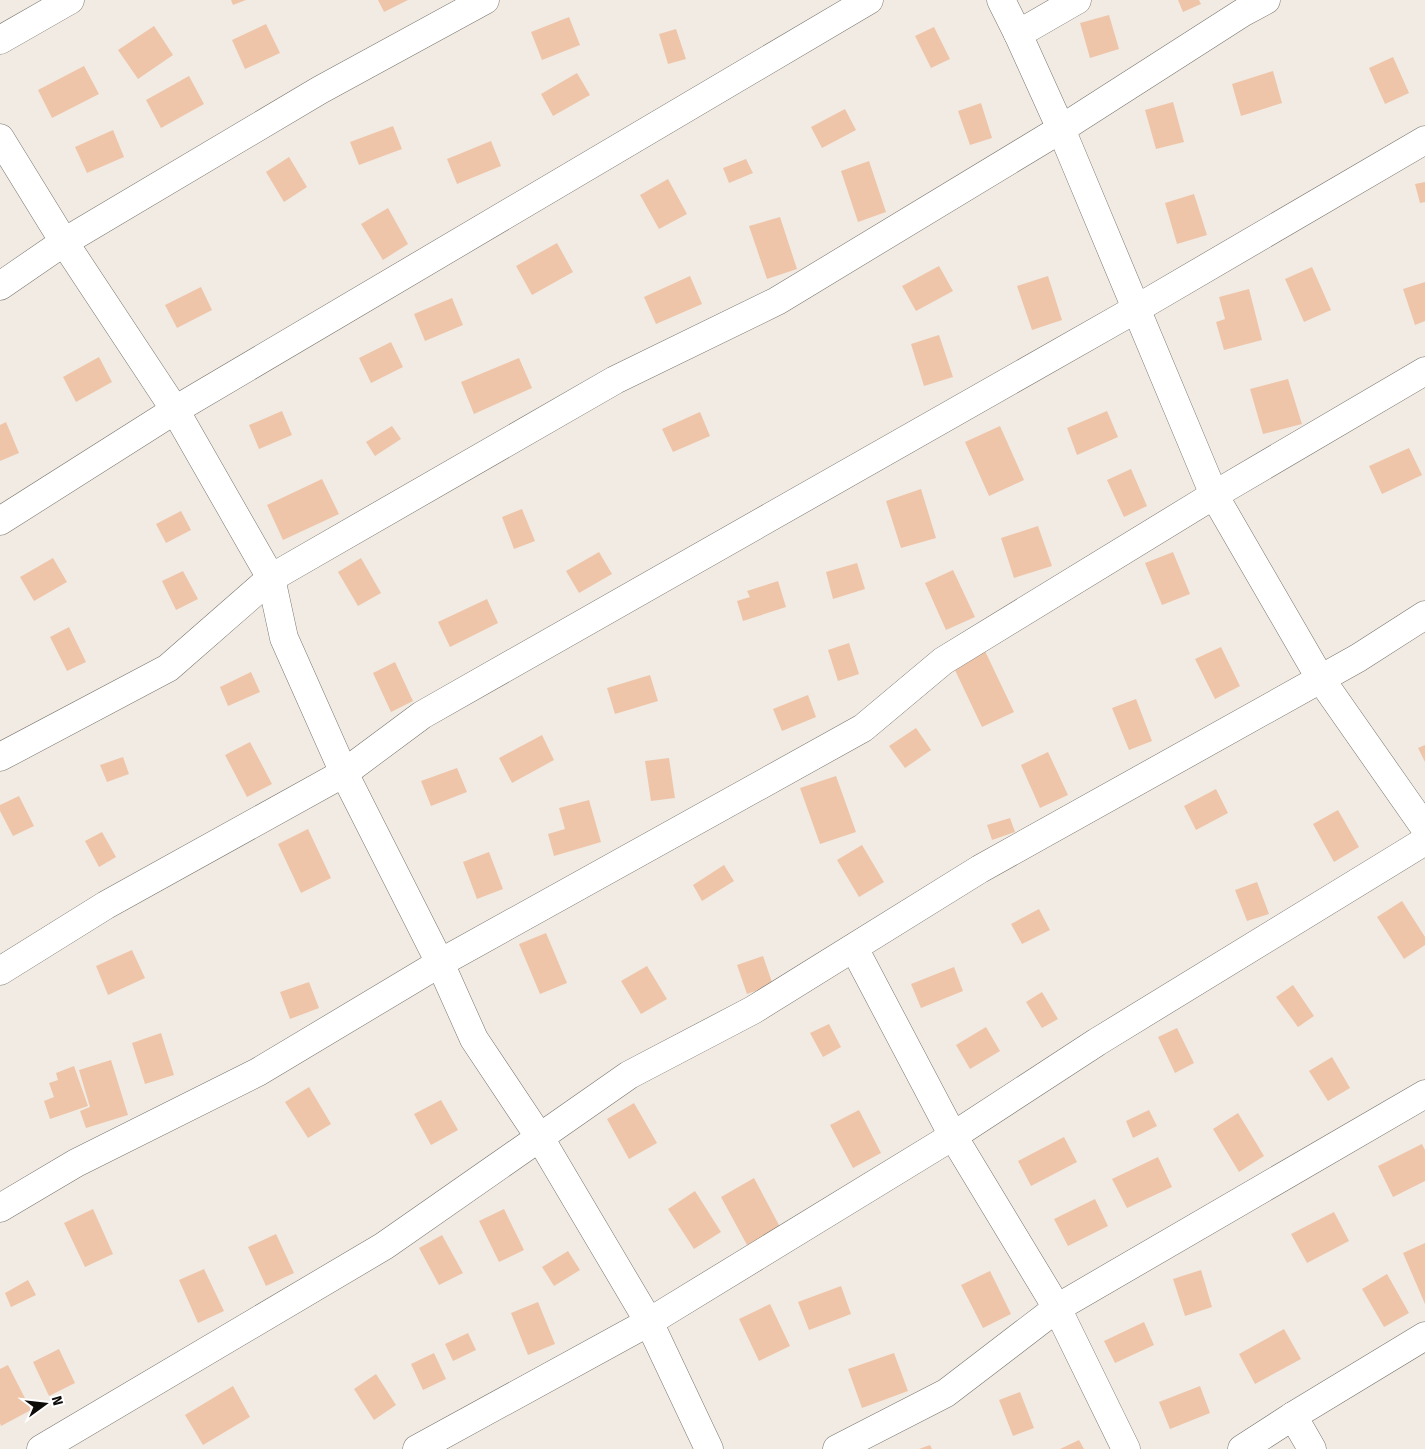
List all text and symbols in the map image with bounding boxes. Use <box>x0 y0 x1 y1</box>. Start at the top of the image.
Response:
north arrow <box>20 1379 70 1429</box>
text: N <box>48 1394 66 1407</box>

